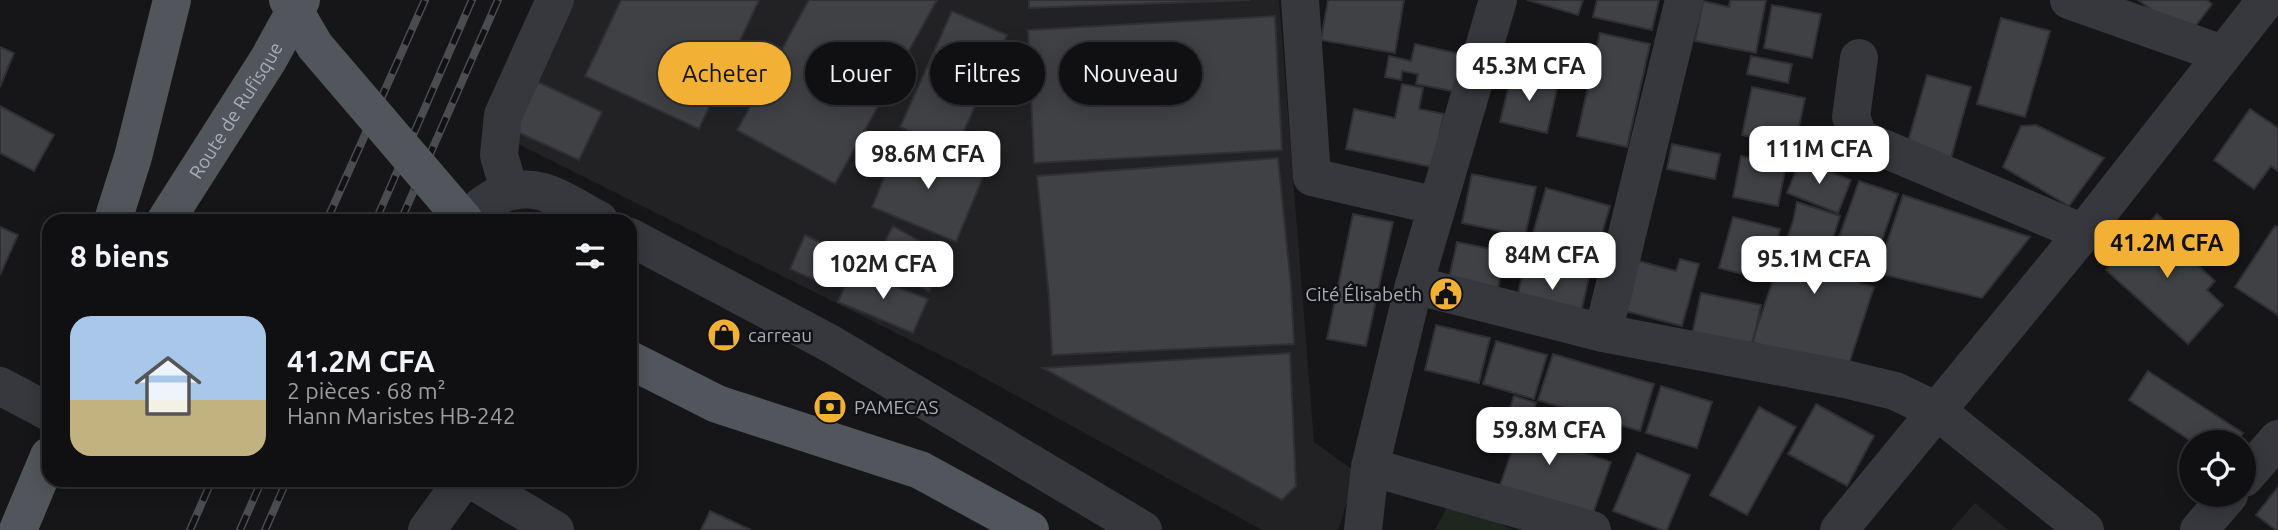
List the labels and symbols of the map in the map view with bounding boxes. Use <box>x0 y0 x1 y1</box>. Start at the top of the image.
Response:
street label: Route de Rufisque <box>184 38 287 183</box>
pin: 45.3M CFA <box>1449 43 1609 103</box>
pin: 111M CFA <box>1747 127 1891 186</box>
pin: 98.6M CFA <box>848 132 1008 191</box>
pin: 41.2M CFA <box>2087 220 2247 280</box>
pin: 84M CFA <box>1487 232 1617 292</box>
pin: 95.1M CFA <box>1734 236 1894 296</box>
pin: 102M CFA <box>811 242 955 301</box>
public building icon: Cité Élisabeth <box>1427 275 1465 313</box>
place label: Cité Élisabeth <box>1305 283 1422 305</box>
shop icon: carreau <box>705 316 743 354</box>
place label: carreau <box>748 324 812 346</box>
bank icon: PAMECAS <box>811 388 849 426</box>
place label: PAMECAS <box>854 396 939 418</box>
pin: 59.8M CFA <box>1469 407 1629 467</box>

